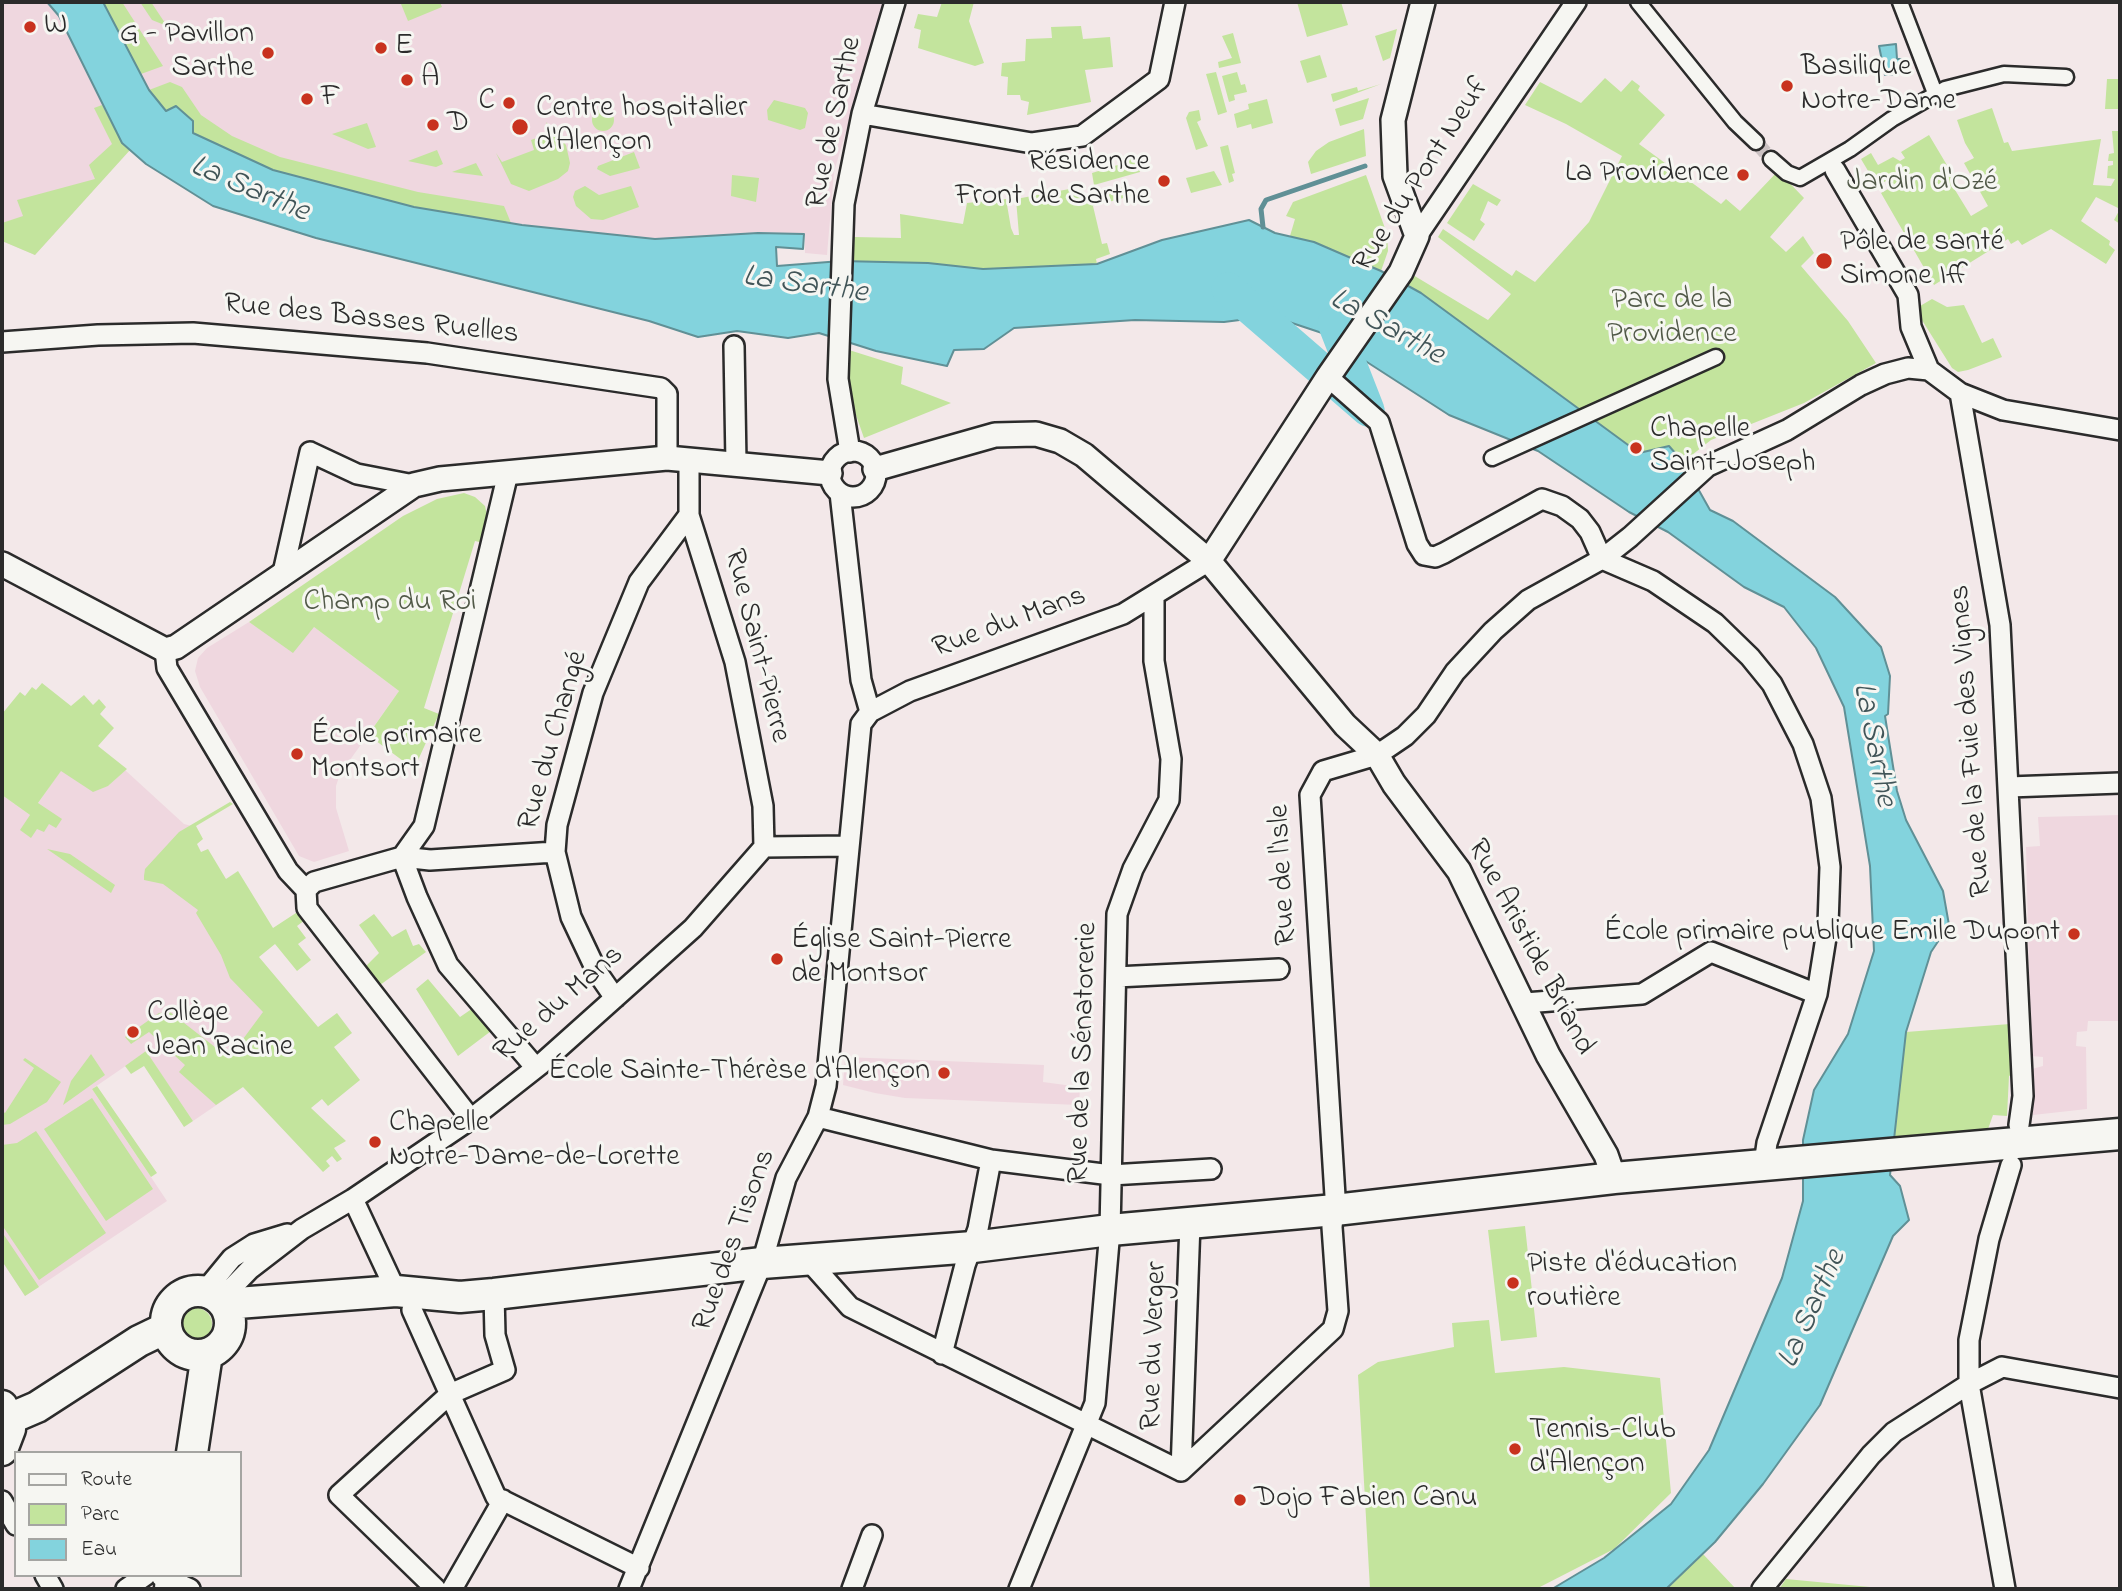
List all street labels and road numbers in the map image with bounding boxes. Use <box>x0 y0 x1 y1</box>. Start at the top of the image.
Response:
street label: Rue de Sarthe <box>800 34 872 212</box>
street label: Rue du Pont Neuf <box>1347 72 1499 280</box>
street label: Rue des Basses Ruelles <box>222 288 520 354</box>
street label: Rue Saint-Pierre <box>714 546 796 746</box>
street label: Rue du Mans <box>928 580 1092 668</box>
street label: Rue de la Fuie des Vignes <box>1944 584 2002 898</box>
street label: Rue du Changé <box>512 647 598 835</box>
street label: Rue de l'Isle <box>1263 803 1307 947</box>
street label: Rue Aristide Briand <box>1457 834 1601 1062</box>
street label: Rue de la Sénatorerie <box>1062 922 1108 1184</box>
street label: Rue du Mans <box>488 939 632 1071</box>
street label: Rue des Tisons <box>686 1145 786 1337</box>
street label: Rue du Verger <box>1135 1261 1177 1431</box>

